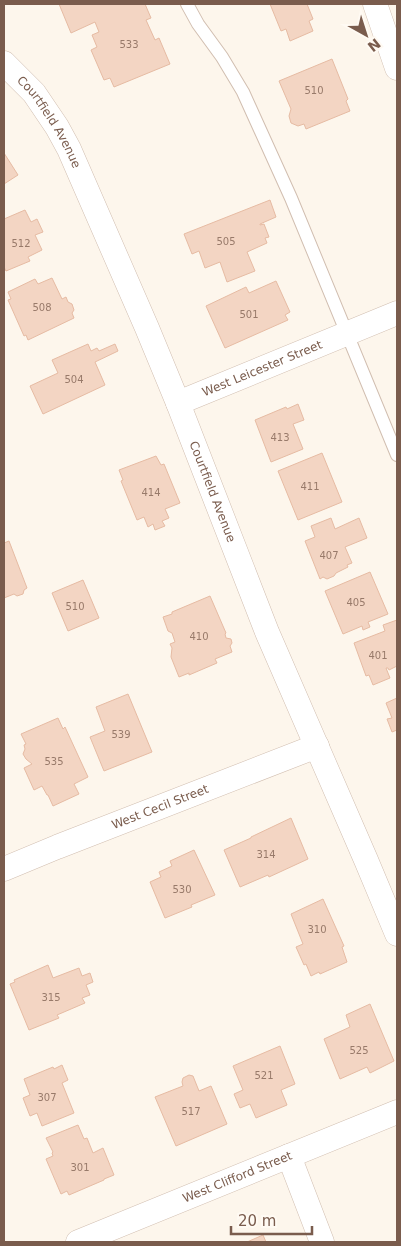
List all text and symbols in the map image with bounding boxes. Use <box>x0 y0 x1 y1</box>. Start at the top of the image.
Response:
north arrow <box>341 10 391 60</box>
text: N <box>365 35 384 55</box>
house number: 533 <box>119 39 139 50</box>
street label: Courtfield Avenue <box>14 73 83 170</box>
house number: 510 <box>304 85 324 96</box>
house number: 505 <box>216 236 236 247</box>
house number: 512 <box>11 238 31 249</box>
house number: 508 <box>32 302 52 313</box>
house number: 501 <box>239 309 259 320</box>
street label: West Leicester Street <box>200 337 324 399</box>
house number: 504 <box>64 374 84 385</box>
house number: 413 <box>270 432 290 443</box>
street label: Courtfield Avenue <box>186 439 238 544</box>
house number: 411 <box>300 481 320 492</box>
house number: 414 <box>141 487 161 498</box>
house number: 407 <box>319 550 339 561</box>
house number: 405 <box>346 597 366 608</box>
house number: 510 <box>65 601 85 612</box>
house number: 410 <box>189 631 209 642</box>
house number: 401 <box>368 650 388 661</box>
house number: 539 <box>111 729 131 740</box>
house number: 535 <box>44 756 64 767</box>
street label: West Cecil Street <box>110 782 211 832</box>
house number: 314 <box>256 849 276 860</box>
house number: 530 <box>172 884 192 895</box>
house number: 310 <box>307 924 327 935</box>
house number: 315 <box>41 992 61 1003</box>
house number: 525 <box>349 1045 369 1056</box>
house number: 521 <box>254 1070 274 1081</box>
house number: 307 <box>37 1092 57 1103</box>
house number: 517 <box>181 1106 201 1117</box>
street label: West Clifford Street <box>181 1148 294 1206</box>
house number: 301 <box>70 1162 90 1173</box>
scale bar <box>231 1204 312 1236</box>
text: 20 m <box>238 1212 276 1230</box>

